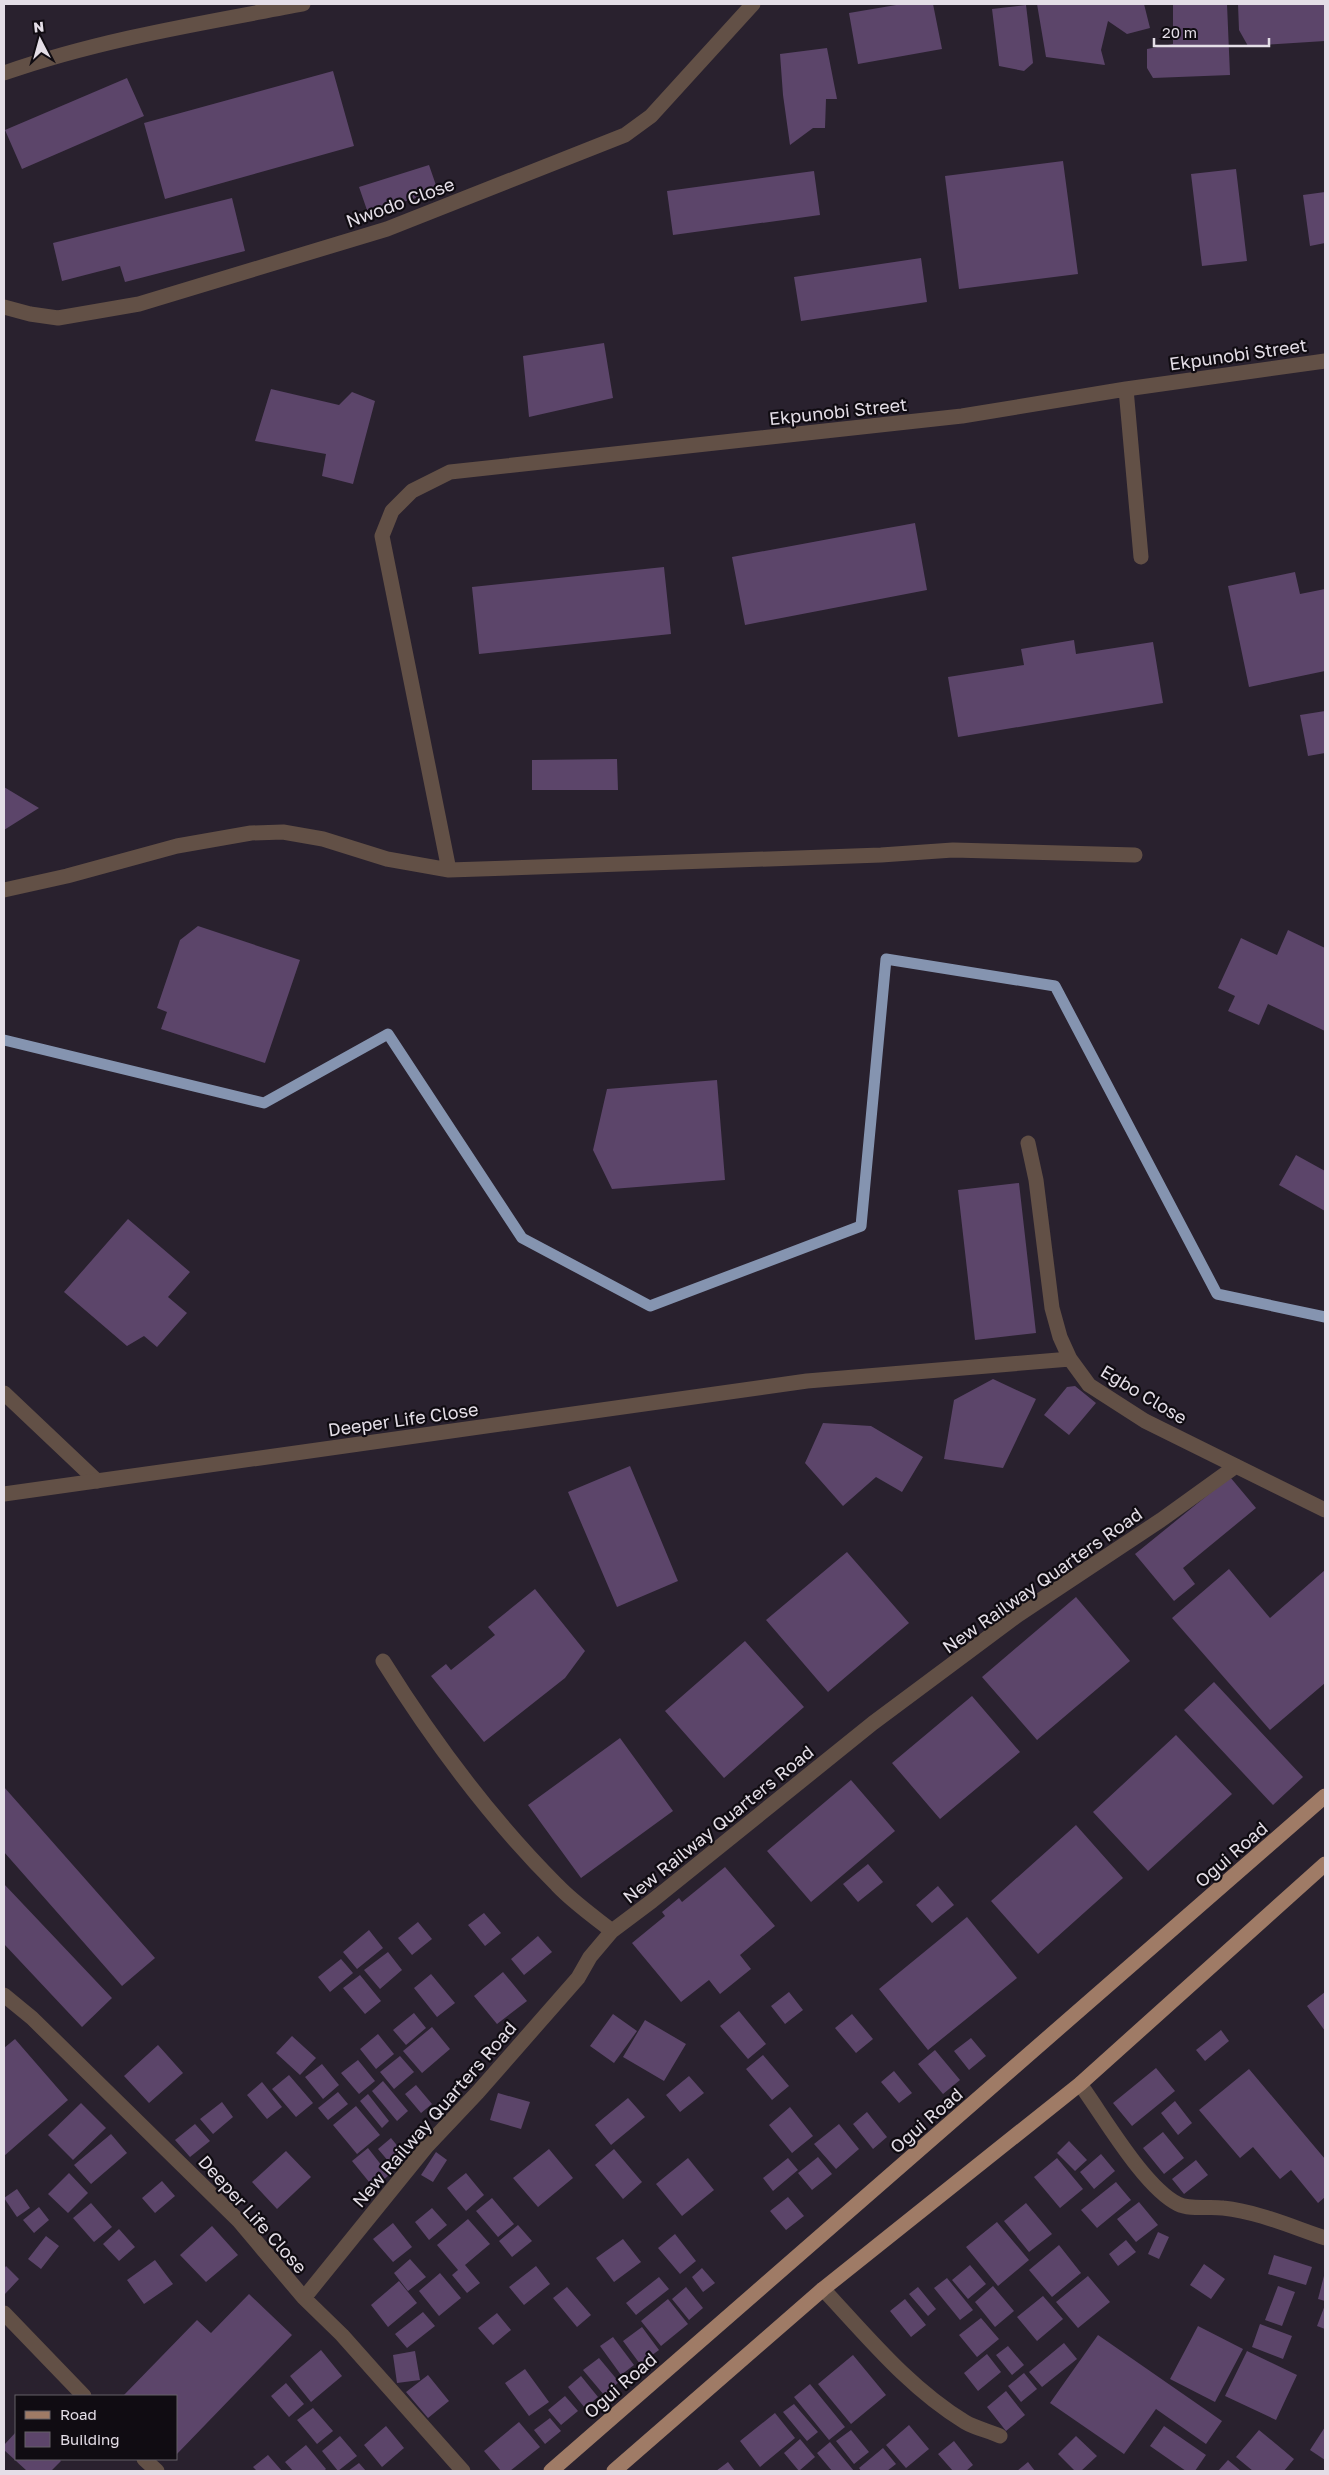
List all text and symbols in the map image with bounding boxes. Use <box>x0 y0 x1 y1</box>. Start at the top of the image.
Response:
north arrow <box>15 15 65 65</box>
scale bar <box>1154 15 1269 47</box>
text: N <box>32 18 45 36</box>
text: 20 m <box>1162 23 1197 41</box>
street label: Nwodo Close <box>343 172 457 232</box>
street label: Ekpunobi Street <box>1168 333 1308 375</box>
street label: Ekpunobi Street <box>768 393 908 429</box>
street label: Egbo Close <box>1097 1360 1191 1428</box>
street label: Deeper Life Close <box>326 1398 480 1440</box>
street label: New Railway Quarters Road <box>938 1502 1146 1658</box>
street label: New Railway Quarters Road <box>618 1740 818 1908</box>
street label: Ogui Road <box>1190 1817 1272 1891</box>
street label: New Railway Quarters Road <box>347 2017 521 2211</box>
street label: Ogui Road <box>885 2083 967 2157</box>
street label: Deeper Life Close <box>194 2150 312 2278</box>
street label: Ogui Road <box>579 2348 661 2422</box>
legend <box>15 2395 178 2460</box>
text: Road <box>60 2405 97 2423</box>
text: Building <box>60 2430 120 2448</box>

